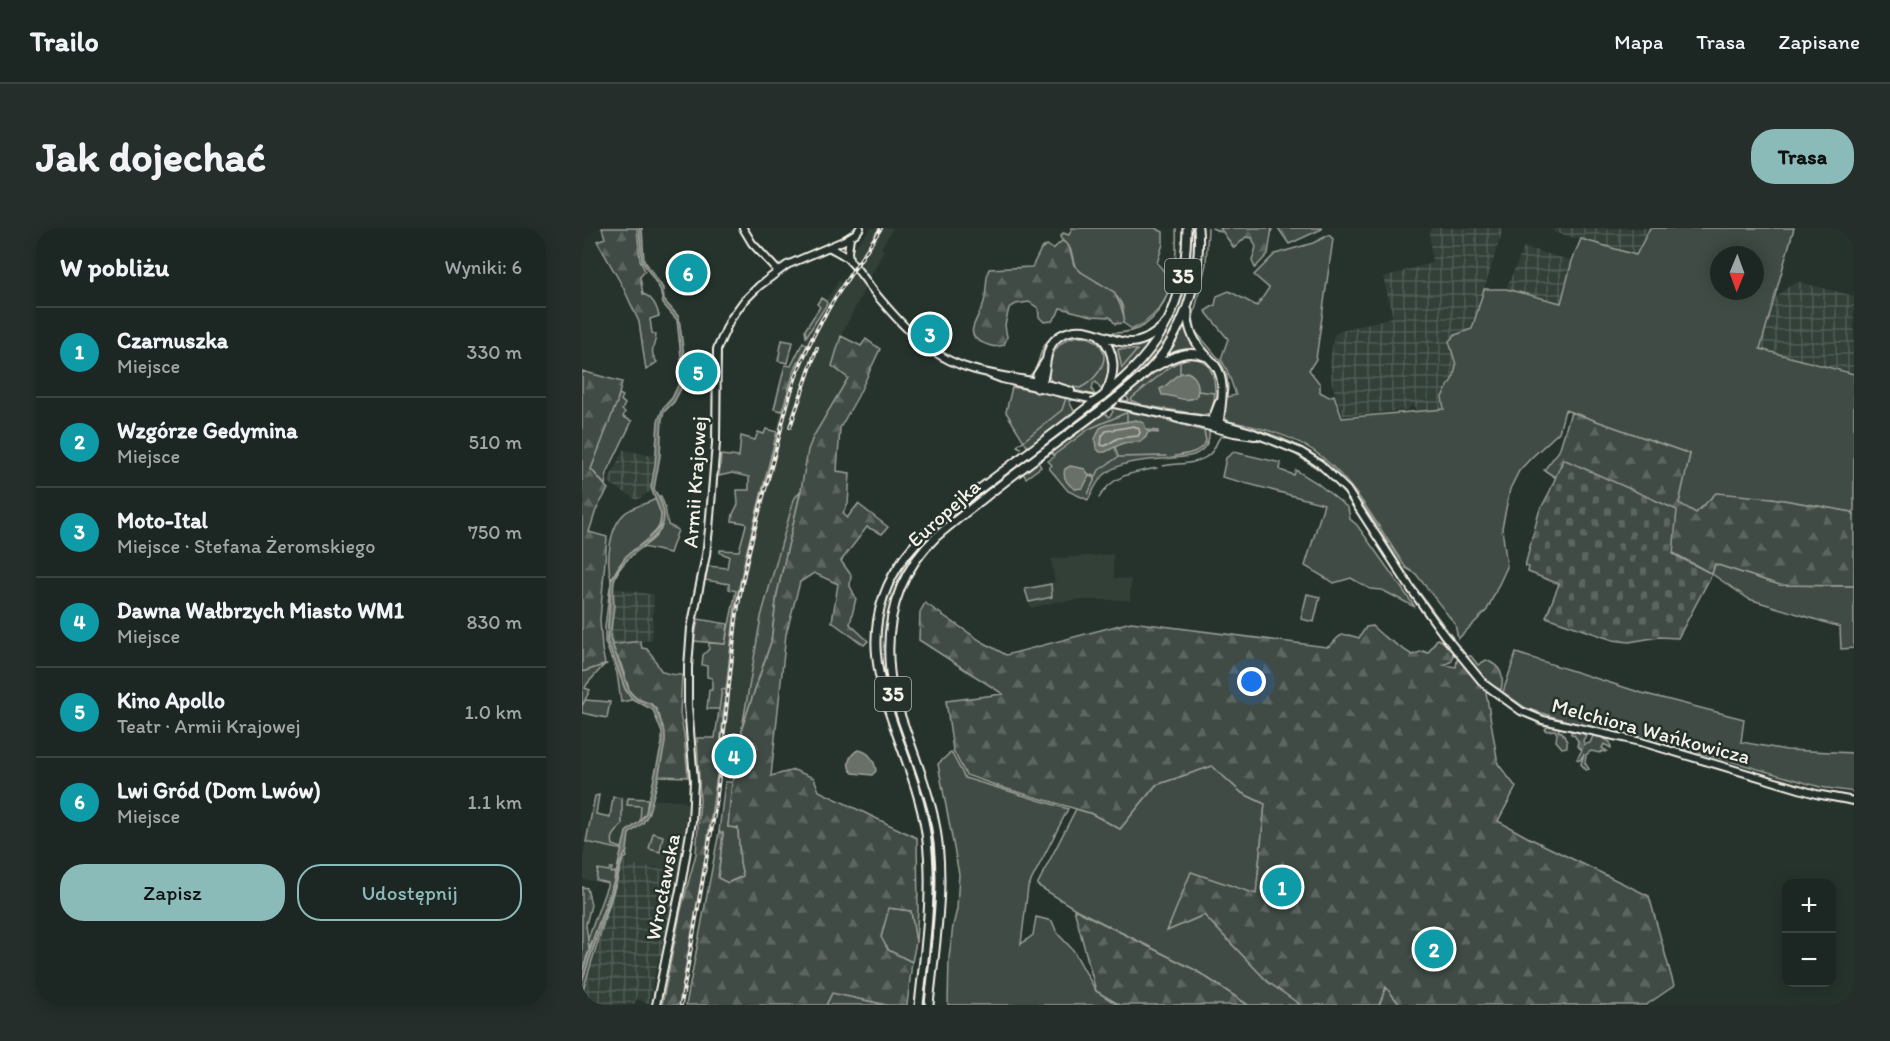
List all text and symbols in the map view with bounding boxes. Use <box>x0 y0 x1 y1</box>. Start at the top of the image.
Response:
text: Trailo <box>30 24 99 58</box>
text: Mapa <box>1614 29 1663 54</box>
text: Trasa <box>1696 29 1745 54</box>
text: Zapisane <box>1778 29 1860 54</box>
button: Trasa <box>1751 129 1854 184</box>
text: Jak dojechać <box>36 131 266 182</box>
north arrow <box>1710 246 1764 300</box>
pin: 6 <box>668 250 708 296</box>
text: W pobliżu <box>60 251 169 283</box>
text: Wyniki: 6 <box>444 255 522 279</box>
road number: 35 <box>1165 259 1201 293</box>
pin: 3 <box>910 312 950 356</box>
text: Czarnuszka <box>117 327 228 354</box>
text: 1 <box>75 340 84 364</box>
text: 330 m <box>467 340 522 364</box>
pin: 5 <box>678 350 718 394</box>
text: Miejsce <box>117 354 180 378</box>
street label: Armii Krajowej <box>677 415 712 549</box>
text: Wzgórze Gedymina <box>117 417 298 444</box>
text: 2 <box>74 430 85 454</box>
text: 510 m <box>469 430 522 454</box>
text: Miejsce <box>117 444 180 468</box>
street label: Europejka <box>902 473 985 552</box>
text: Moto-Ital <box>117 507 208 534</box>
text: 3 <box>74 520 85 544</box>
text: 750 m <box>468 520 522 544</box>
text: Miejsce · Stefana Żeromskiego <box>117 534 375 558</box>
text: Dawna Wałbrzych Miasto WM1 <box>117 597 404 624</box>
text: 4 <box>73 610 86 634</box>
text: 830 m <box>467 610 522 634</box>
text: Miejsce <box>117 624 180 648</box>
your location <box>1237 667 1266 696</box>
road number: 35 <box>875 677 911 711</box>
text: Kino Apollo <box>117 687 225 714</box>
street label: Melchiora Wańkowicza <box>1549 692 1753 769</box>
text: 5 <box>74 700 85 724</box>
text: 1.0 km <box>465 700 522 724</box>
text: Teatr · Armii Krajowej <box>117 714 300 738</box>
pin: 4 <box>714 734 754 778</box>
text: Lwi Gród (Dom Lwów) <box>117 777 321 804</box>
text: 6 <box>74 790 85 814</box>
text: 1.1 km <box>468 790 522 814</box>
text: Miejsce <box>117 804 180 828</box>
street label: Wrocławska <box>640 831 685 942</box>
button: Zapisz <box>60 864 285 921</box>
button: Udostępnij <box>297 864 522 921</box>
pin: 1 <box>1262 864 1302 910</box>
map controls <box>1782 879 1836 987</box>
button: + <box>1782 879 1836 933</box>
pin: 2 <box>1414 926 1454 972</box>
button: − <box>1782 933 1836 987</box>

